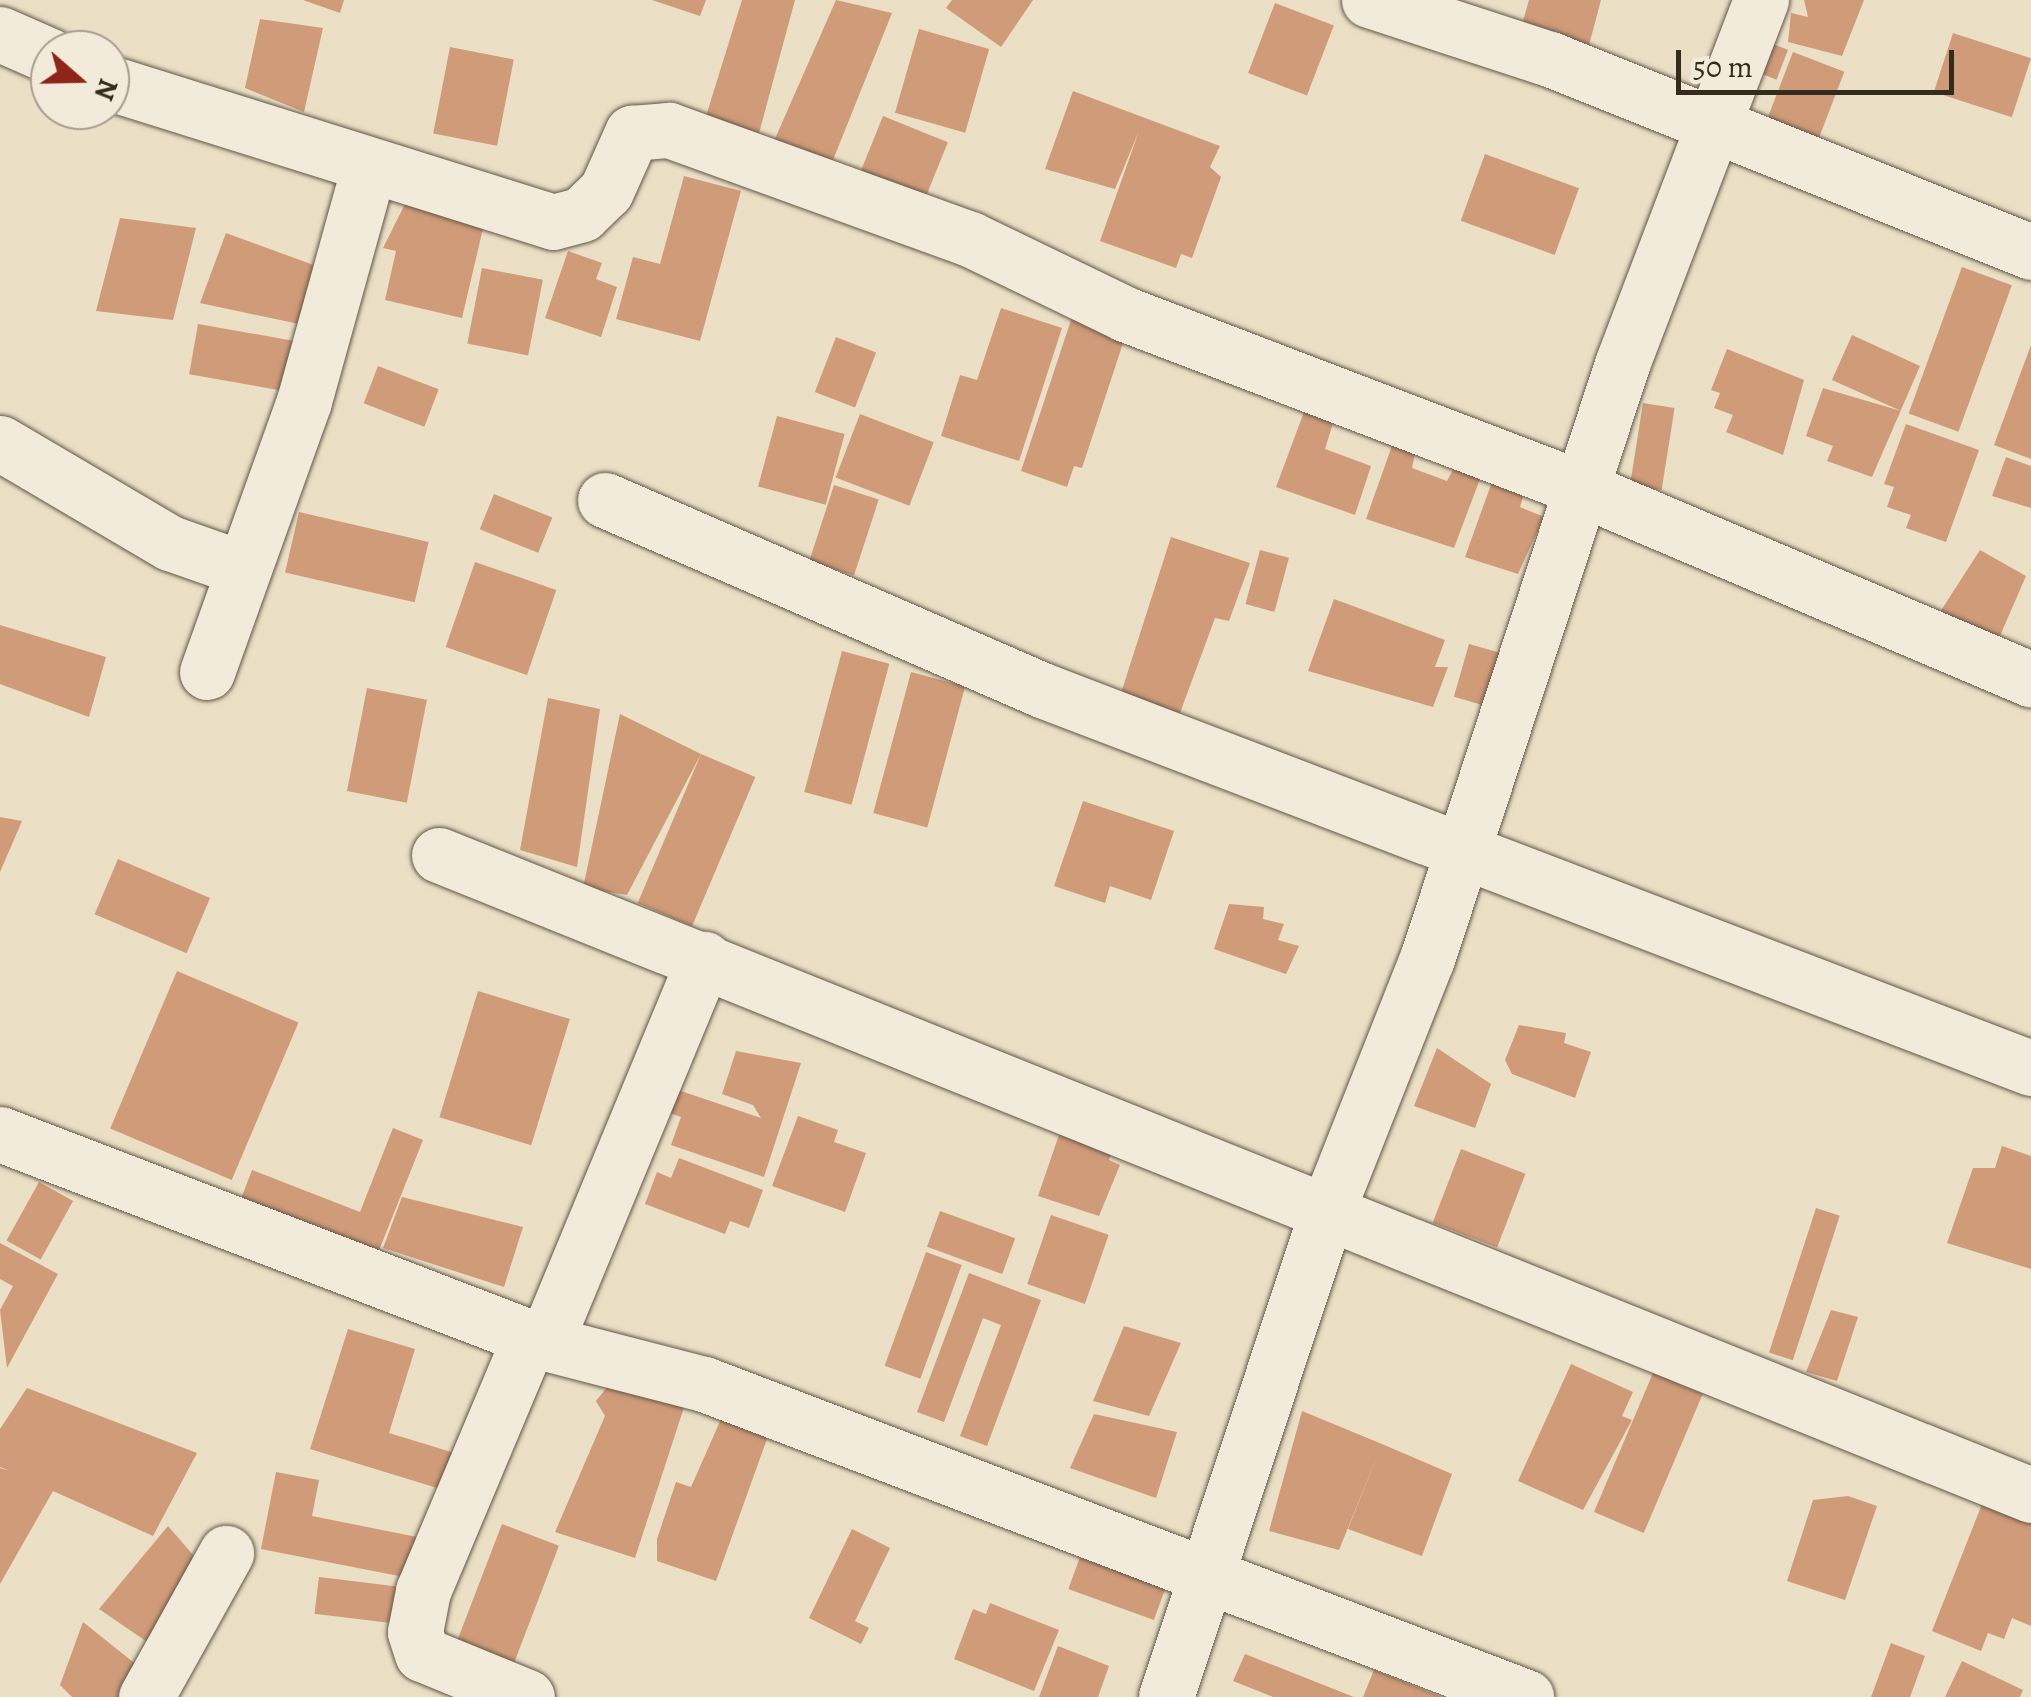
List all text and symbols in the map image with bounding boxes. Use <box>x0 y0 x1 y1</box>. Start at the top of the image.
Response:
north arrow <box>30 30 130 130</box>
scale bar <box>1681 30 1958 92</box>
text: 50 m <box>1693 47 1753 87</box>
text: N <box>85 73 128 106</box>

